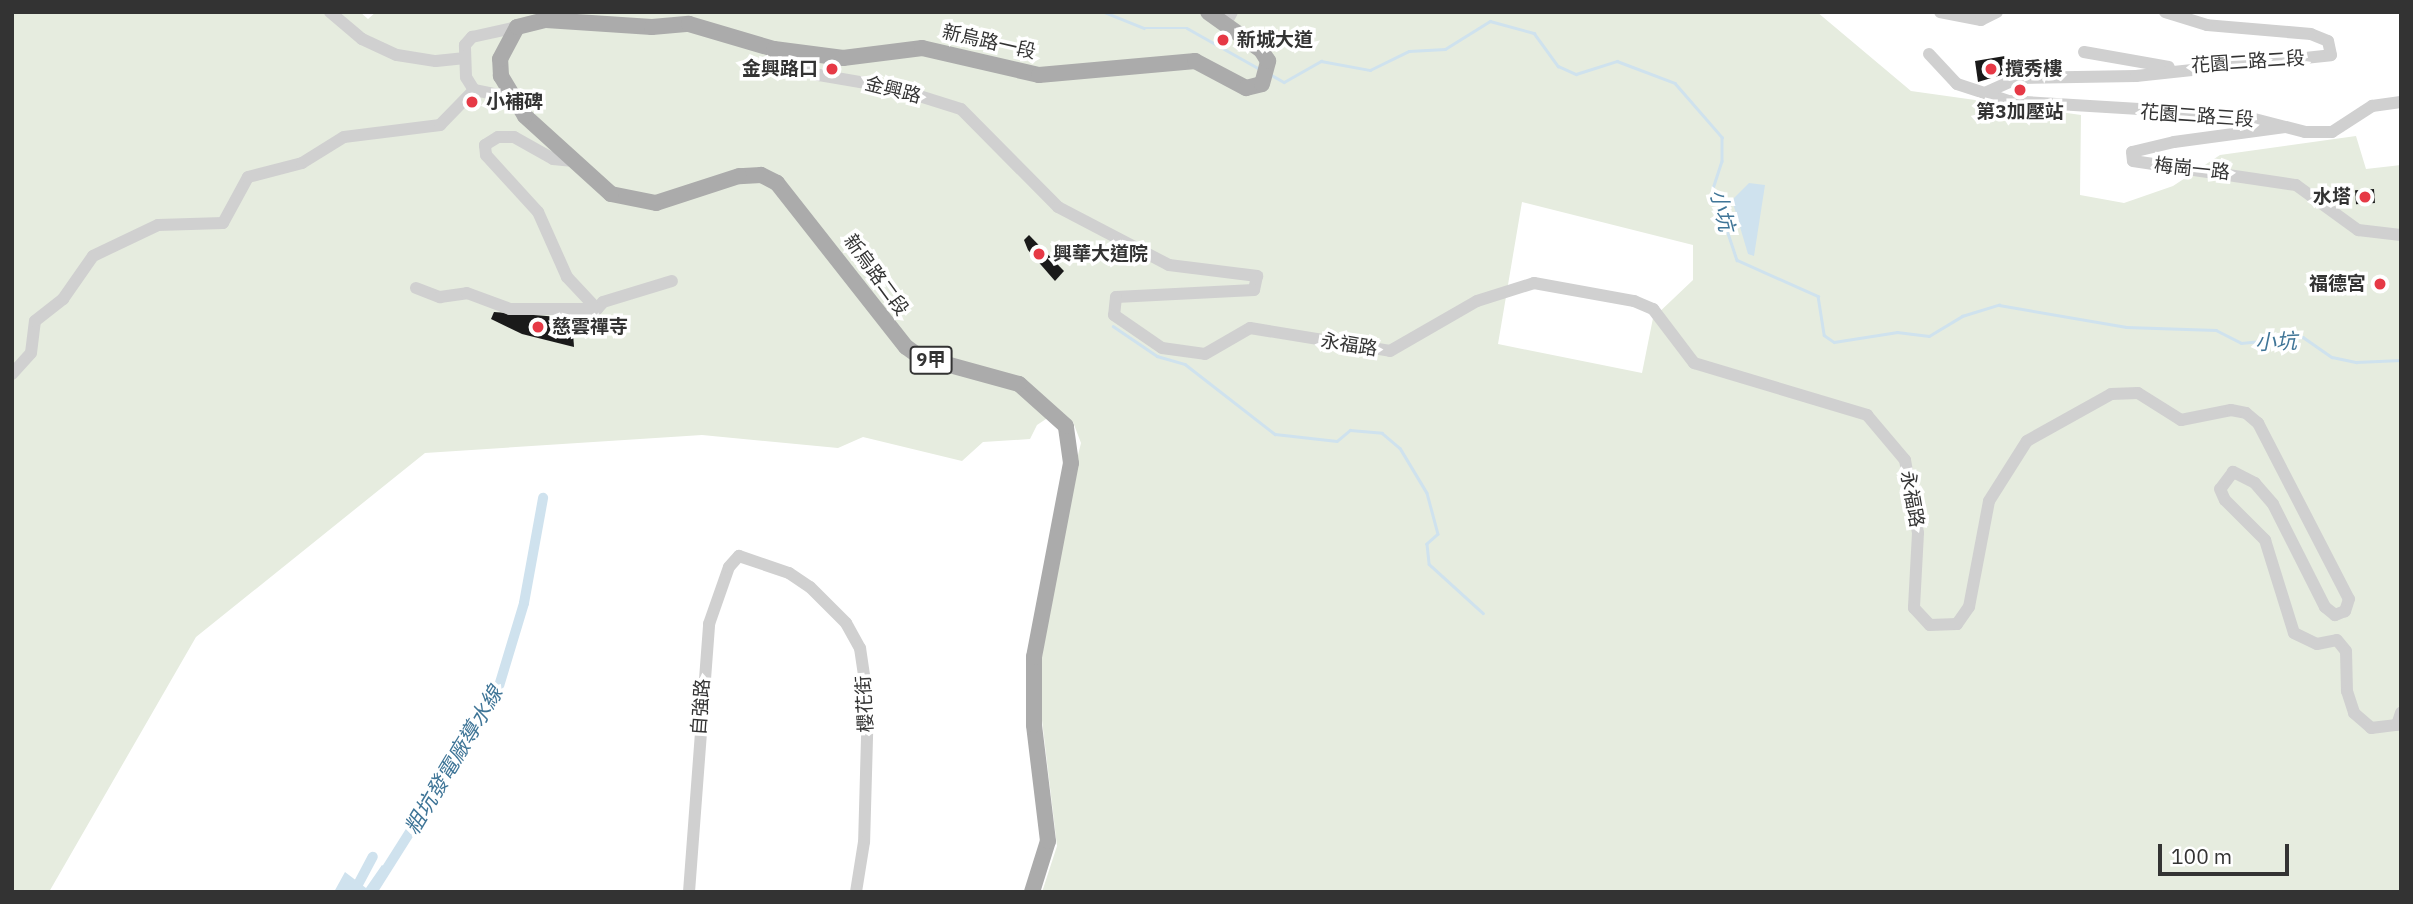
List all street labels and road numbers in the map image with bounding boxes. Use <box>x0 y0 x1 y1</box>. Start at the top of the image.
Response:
street label: 新烏路一段 <box>940 20 1038 64</box>
street label: 花園二路二段 <box>2190 47 2306 77</box>
street label: 金興路 <box>863 72 923 108</box>
street label: 花園二路三段 <box>2139 101 2255 131</box>
street label: 梅崗一路 <box>2153 154 2231 184</box>
street label: 新烏路二段 <box>839 230 913 320</box>
street label: 永福路 <box>1319 329 1379 361</box>
road number: 9甲 <box>908 346 954 374</box>
street label: 永福路 <box>1896 469 1928 529</box>
street label: 櫻花街 <box>852 675 878 733</box>
street label: 自強路 <box>688 678 714 736</box>

